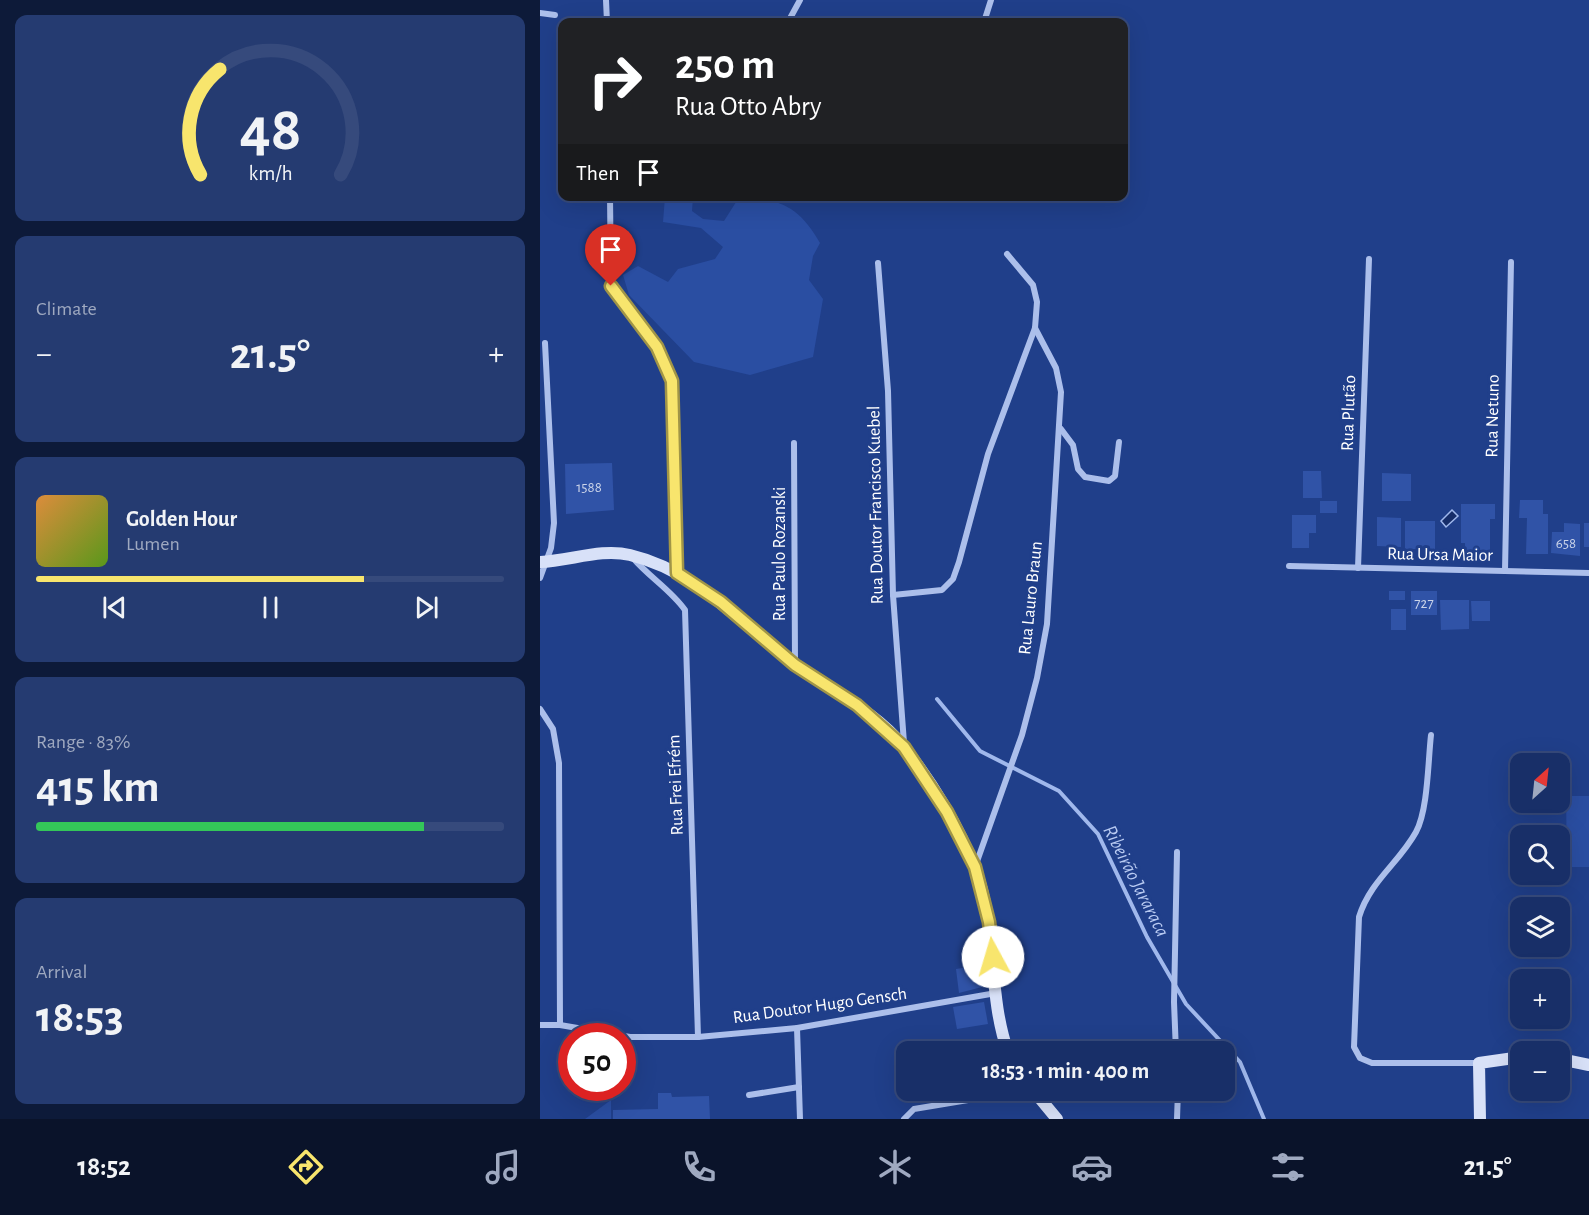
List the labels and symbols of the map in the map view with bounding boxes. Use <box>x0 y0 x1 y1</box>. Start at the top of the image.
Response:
pin <box>585 224 636 286</box>
street label: Rua Netuno <box>1483 374 1503 458</box>
street label: Rua Plutão <box>1339 375 1359 451</box>
street label: Rua Doutor Francisco Kuebel <box>865 406 887 604</box>
house number: 1588 <box>576 480 602 495</box>
street label: Rua Paulo Rozanski <box>771 487 789 621</box>
house number: 658 <box>1556 536 1576 551</box>
street label: Rua Lauro Braun <box>1016 540 1046 656</box>
street label: Rua Ursa Maior <box>1387 545 1493 565</box>
house number: 727 <box>1414 596 1434 611</box>
street label: Rua Frei Efrém <box>665 734 687 836</box>
north arrow <box>1510 753 1570 813</box>
water label: Ribeirão Jararaca <box>1099 822 1173 940</box>
position arrow <box>961 925 1025 989</box>
street label: Rua Doutor Hugo Gensch <box>732 985 908 1027</box>
speed limit sign: 50 <box>558 1023 636 1101</box>

